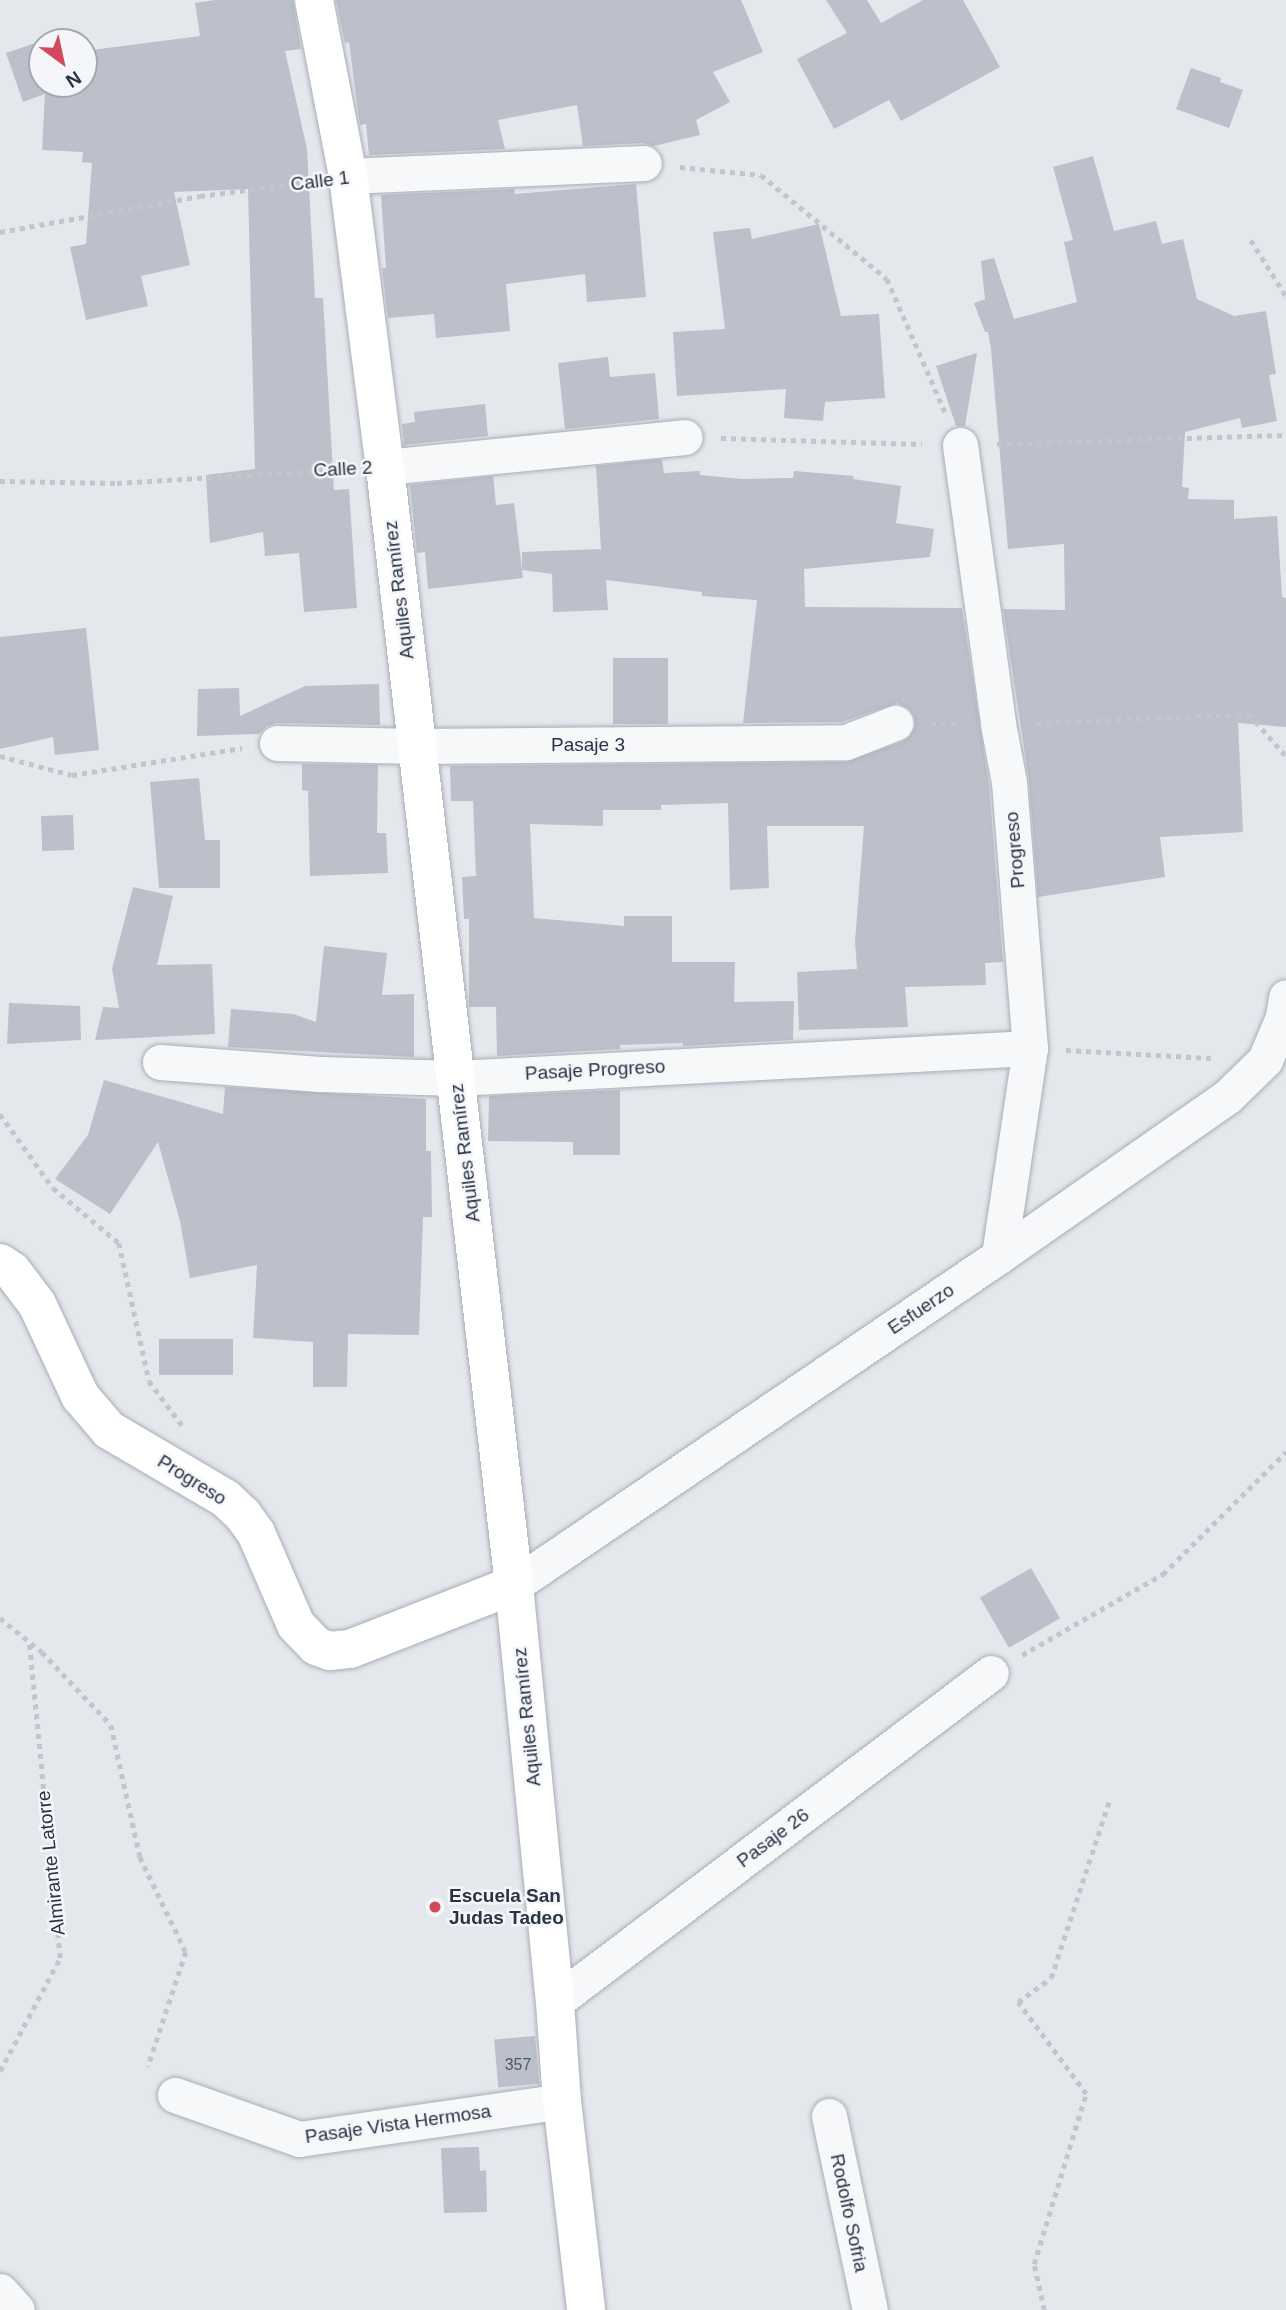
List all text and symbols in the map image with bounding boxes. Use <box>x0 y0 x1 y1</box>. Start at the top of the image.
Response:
north arrow <box>28 28 98 98</box>
text: N <box>62 67 85 92</box>
street label: Calle 1 <box>289 166 351 196</box>
street label: Calle 2 <box>313 456 373 482</box>
street label: Aquiles Ramírez <box>379 519 419 661</box>
street label: Pasaje 3 <box>551 734 625 756</box>
street label: Progreso <box>1000 811 1030 889</box>
street label: Pasaje Progreso <box>524 1055 666 1085</box>
street label: Aquiles Ramírez <box>445 1082 485 1224</box>
street label: Esfuerzo <box>884 1279 958 1339</box>
street label: Progreso <box>153 1450 231 1510</box>
street label: Aquiles Ramírez <box>508 1646 546 1788</box>
street label: Almirante Latorre <box>32 1789 70 1937</box>
street label: Pasaje 26 <box>732 1803 814 1873</box>
place label: Escuela San Judas Tadeo <box>449 1885 564 1929</box>
marker: Escuela San Judas Tadeo <box>427 1899 443 1915</box>
house number: 357 <box>505 2055 531 2075</box>
street label: Pasaje Vista Hermosa <box>304 2100 492 2148</box>
street label: Rodolfo Sofria <box>825 2152 873 2274</box>

